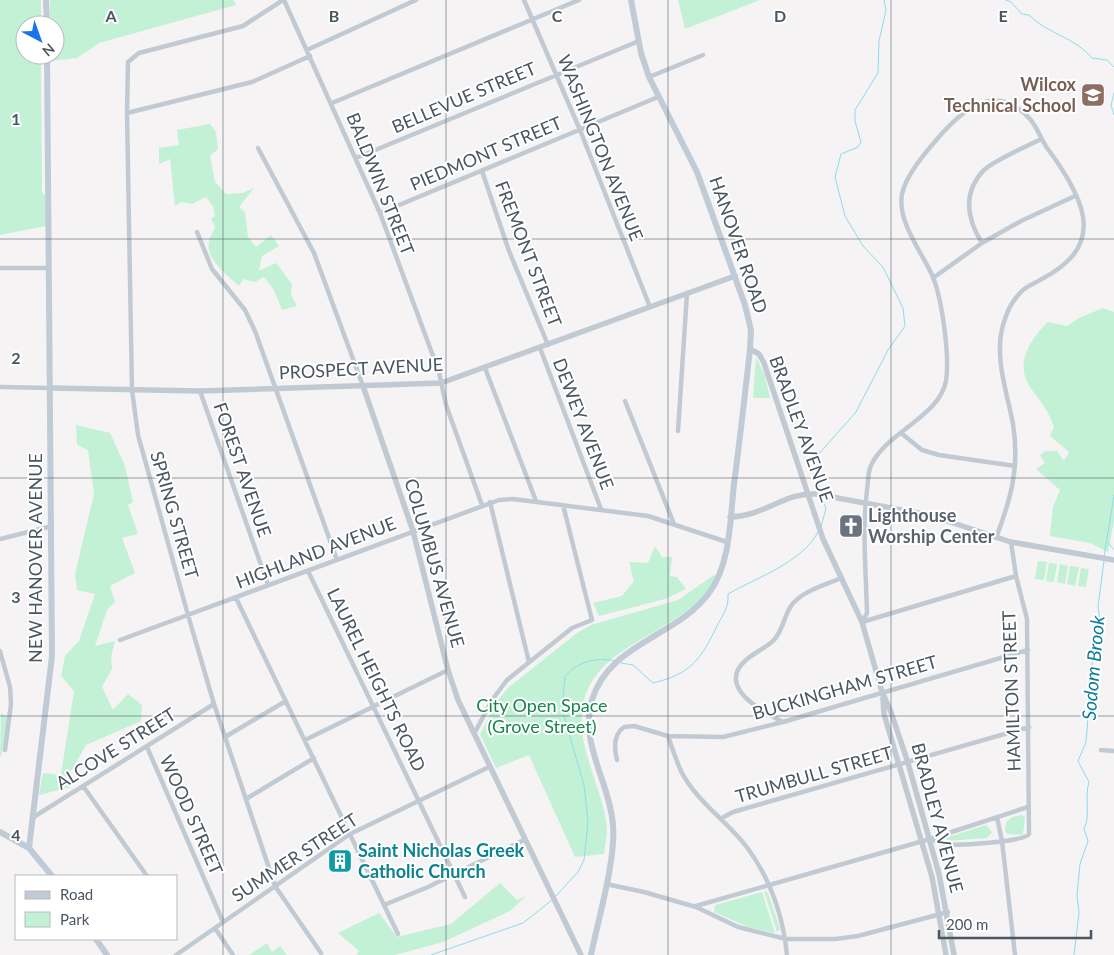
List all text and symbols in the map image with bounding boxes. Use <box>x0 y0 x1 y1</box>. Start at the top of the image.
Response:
text: A <box>104 6 117 25</box>
text: B <box>329 6 339 25</box>
text: C <box>552 6 563 25</box>
text: D <box>774 6 786 25</box>
text: E <box>998 6 1008 25</box>
north arrow <box>15 15 65 65</box>
text: N <box>39 40 59 60</box>
street label: WASHINGTON AVENUE <box>553 51 648 244</box>
street label: BELLEVUE STREET <box>388 57 539 137</box>
place label: Wilcox Technical School <box>944 73 1077 116</box>
school or university icon: Wilcox Technical School <box>1080 82 1106 108</box>
text: 1 <box>11 109 21 128</box>
street label: BALDWIN STREET <box>342 109 420 258</box>
street label: PIEDMONT STREET <box>406 111 565 195</box>
street label: HANOVER ROAD <box>705 173 773 316</box>
street label: FREMONT STREET <box>491 178 567 330</box>
text: 2 <box>11 348 21 367</box>
street label: BRADLEY AVENUE <box>765 352 839 505</box>
street label: PROSPECT AVENUE <box>278 353 444 383</box>
street label: DEWEY AVENUE <box>549 355 619 492</box>
street label: FOREST AVENUE <box>210 399 276 540</box>
street label: SPRING STREET <box>146 448 204 581</box>
street label: NEW HANOVER AVENUE <box>24 453 46 663</box>
street label: COLUMBUS AVENUE <box>400 476 470 650</box>
place label: Lighthouse Worship Center <box>868 504 995 547</box>
street label: HIGHLAND AVENUE <box>232 511 399 593</box>
church icon: Lighthouse Worship Center <box>838 513 864 539</box>
street label: LAUREL HEIGHTS ROAD <box>323 584 431 775</box>
text: 3 <box>11 587 21 606</box>
street label: HAMILTON STREET <box>997 610 1025 772</box>
water label: Sodom Brook <box>1076 614 1109 721</box>
street label: BUCKINGHAM STREET <box>750 650 940 724</box>
park label: City Open Space (Grove Street) <box>476 694 608 737</box>
street label: ALCOVE STREET <box>52 702 180 794</box>
street label: BRADLEY AVENUE <box>907 740 969 895</box>
street label: TRUMBULL STREET <box>733 741 895 807</box>
street label: WOOD STREET <box>156 751 228 878</box>
street label: SUMMER STREET <box>227 808 362 906</box>
text: 4 <box>11 825 21 844</box>
place label: Saint Nicholas Greek Catholic Church <box>358 839 525 882</box>
building icon: Saint Nicholas Greek Catholic Church <box>327 848 353 874</box>
legend <box>15 875 178 940</box>
text: Road <box>60 885 93 903</box>
scale bar <box>939 908 1092 940</box>
text: Park <box>60 910 90 928</box>
text: 200 m <box>946 915 988 933</box>

